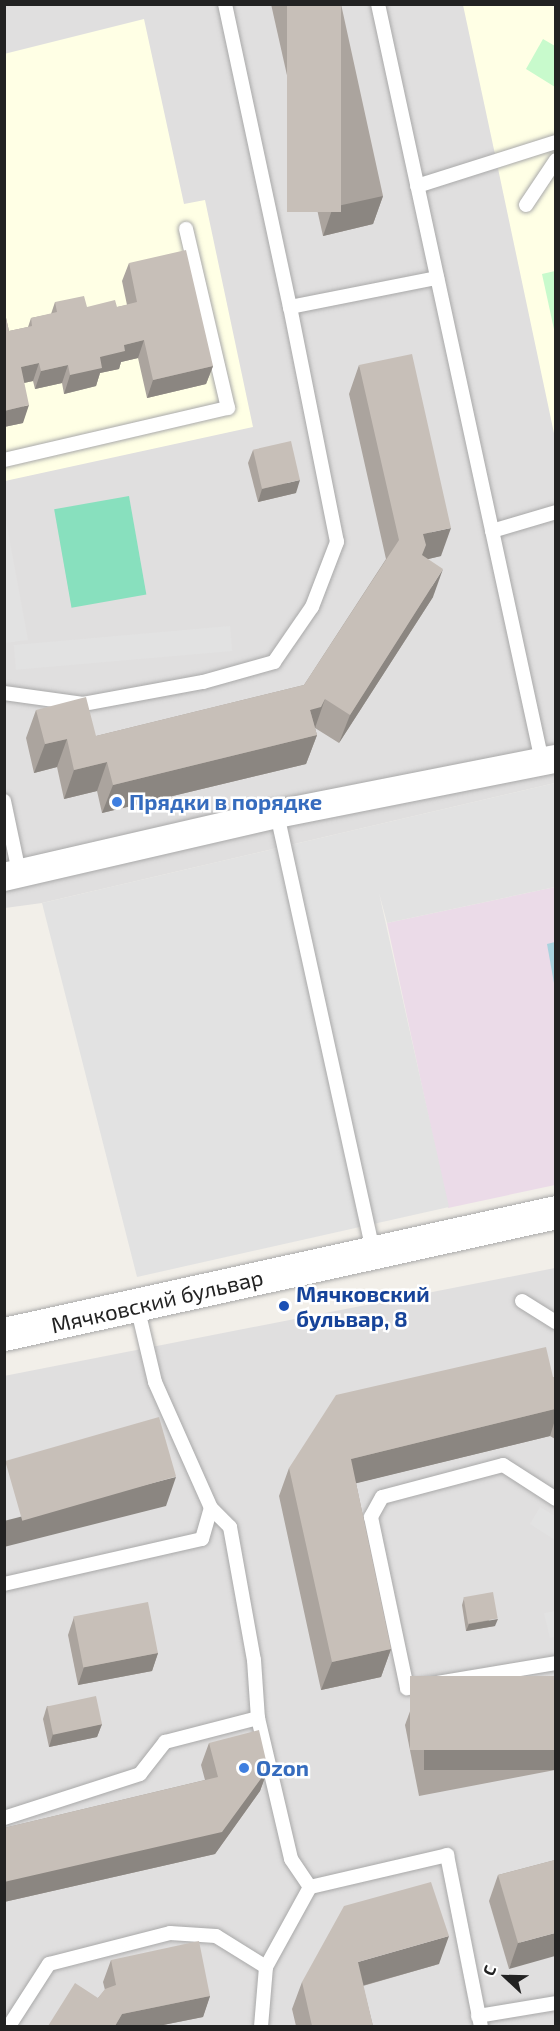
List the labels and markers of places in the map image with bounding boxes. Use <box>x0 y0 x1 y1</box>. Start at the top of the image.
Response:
place label: Прядки в порядке <box>129 789 322 815</box>
marker: Прядки в порядке <box>110 795 124 809</box>
place label: Мячковский бульвар, 8 <box>296 1280 430 1332</box>
marker: Мячковский бульвар, 8 <box>277 1299 291 1313</box>
place label: Ozon <box>256 1755 309 1781</box>
marker: Ozon <box>237 1761 251 1775</box>

